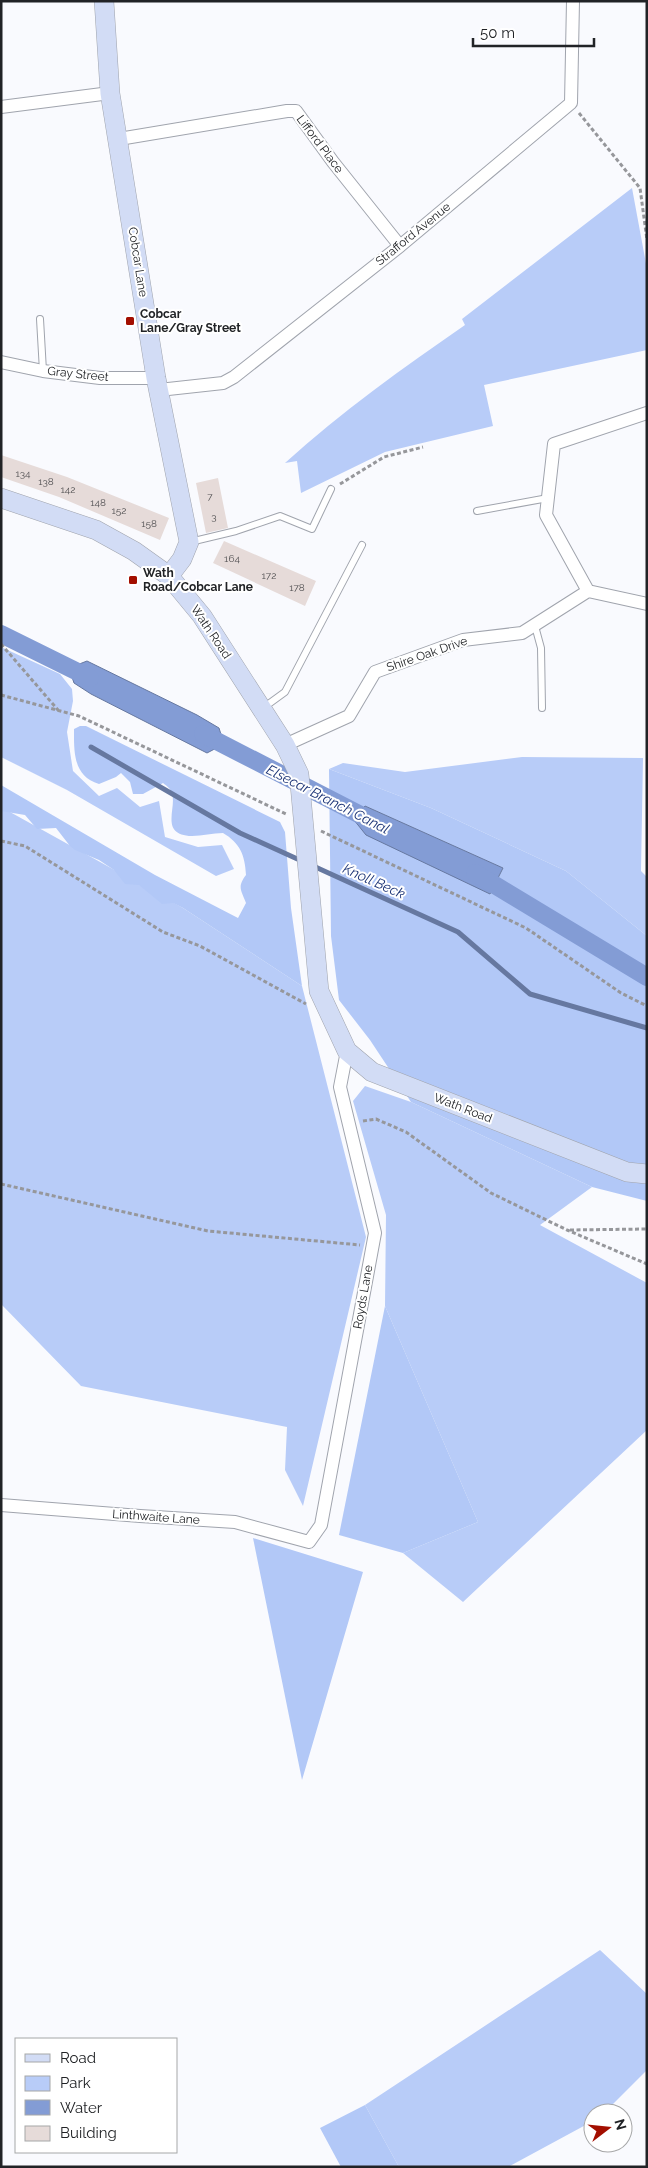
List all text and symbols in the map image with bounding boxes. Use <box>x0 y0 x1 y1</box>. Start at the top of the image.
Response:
scale bar <box>473 15 594 47</box>
text: 50 m <box>480 24 515 42</box>
street label: Lifford Place <box>294 112 346 176</box>
street label: Strafford Avenue <box>373 200 453 268</box>
street label: Cobcar Lane <box>126 226 150 298</box>
place label: Cobcar Lane/Gray Street <box>140 307 241 335</box>
marker: Cobcar Lane/Gray Street <box>124 315 136 327</box>
street label: Gray Street <box>47 364 109 384</box>
house number: 134 <box>15 468 31 479</box>
house number: 138 <box>38 476 54 487</box>
house number: 142 <box>61 484 75 495</box>
house number: 7 <box>207 491 213 502</box>
house number: 148 <box>90 497 106 508</box>
house number: 152 <box>112 505 126 516</box>
house number: 3 <box>211 511 217 522</box>
house number: 158 <box>141 518 157 529</box>
house number: 164 <box>224 553 240 564</box>
place label: Wath Road/Cobcar Lane <box>143 566 253 594</box>
house number: 172 <box>262 570 276 581</box>
marker: Wath Road/Cobcar Lane <box>127 574 139 586</box>
house number: 178 <box>289 582 305 593</box>
street label: Wath Road <box>188 603 234 661</box>
street label: Shire Oak Drive <box>385 634 469 674</box>
water label: Elsecar Branch Canal <box>264 761 392 837</box>
water label: Knoll Beck <box>340 860 408 902</box>
street label: Wath Road <box>432 1090 494 1126</box>
street label: Royds Lane <box>350 1264 376 1330</box>
street label: Linthwaite Lane <box>112 1507 200 1527</box>
legend <box>15 2038 178 2153</box>
text: Road <box>60 2049 96 2067</box>
text: Park <box>60 2074 91 2092</box>
text: Water <box>60 2099 103 2117</box>
north arrow <box>583 2103 633 2153</box>
text: N <box>611 2117 630 2132</box>
text: Building <box>60 2124 117 2142</box>

